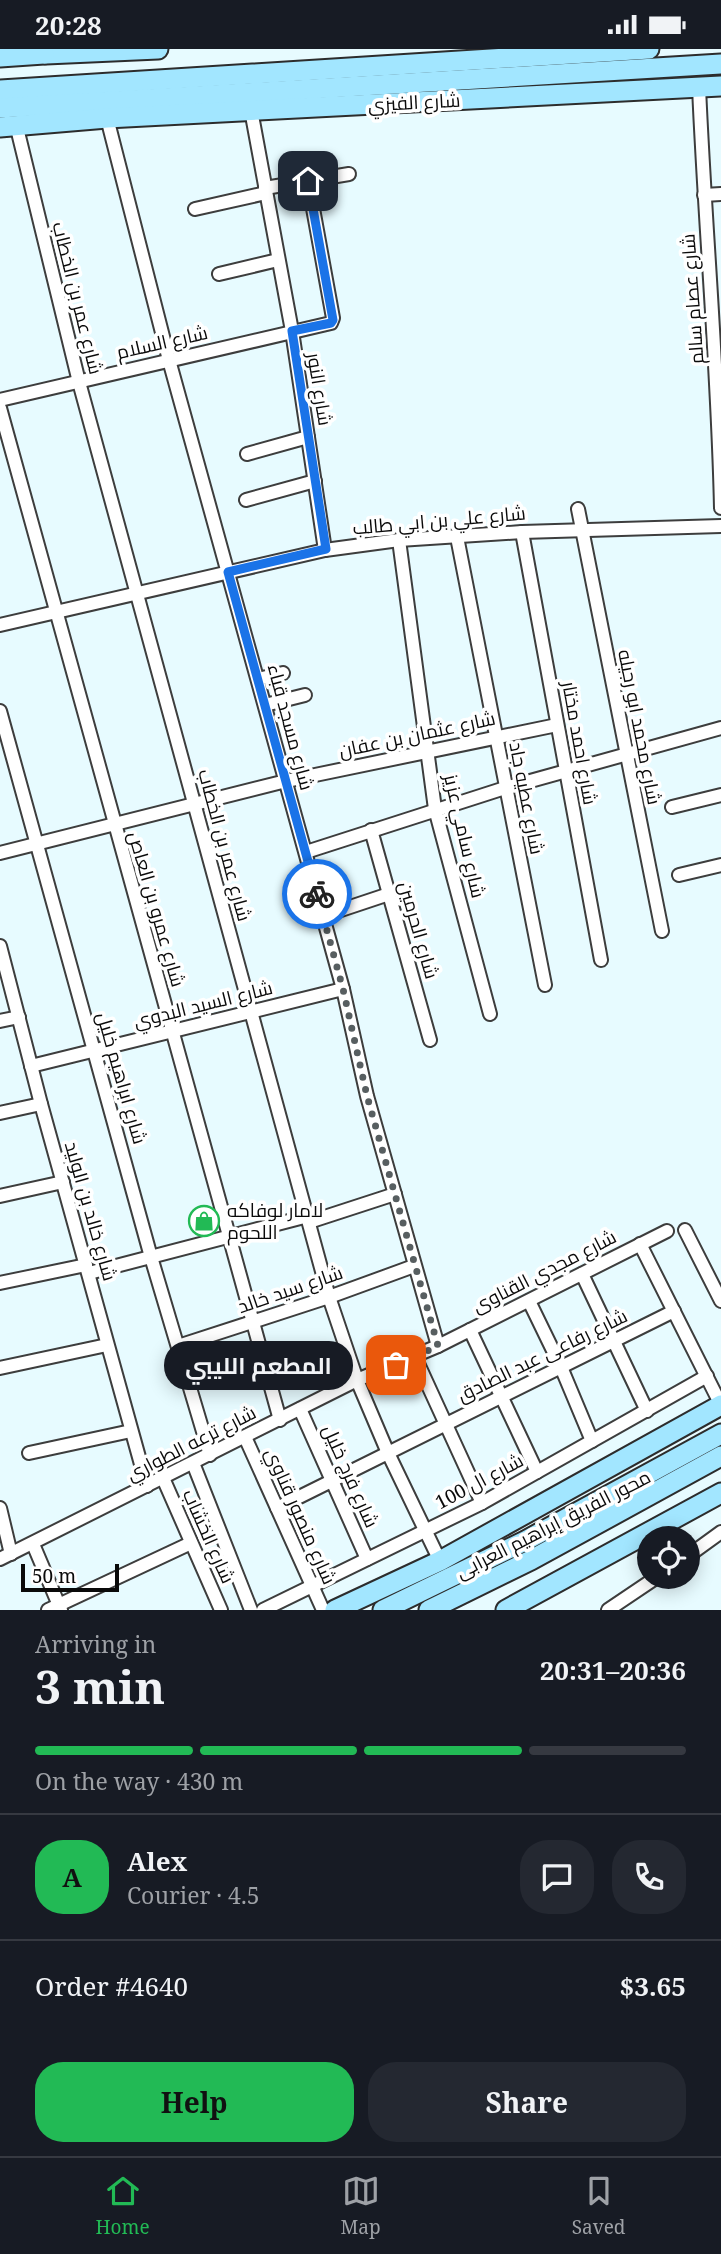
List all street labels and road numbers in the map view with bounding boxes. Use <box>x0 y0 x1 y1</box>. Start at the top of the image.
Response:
street label: شارع الفيزي <box>367 87 461 119</box>
street label: شارع عمر بن الخطاب <box>45 219 110 377</box>
street label: شارع عصام سالم <box>674 233 711 365</box>
street label: شارع السلام <box>114 319 210 366</box>
street label: شارع النور <box>300 350 339 428</box>
street label: شارع علي بن ابي طالب <box>351 499 527 543</box>
street label: شارع محمد ابو رجيله <box>611 647 668 807</box>
street label: شارع مسجد قباء <box>261 661 320 793</box>
street label: شارع احمد مختار <box>555 678 604 807</box>
street label: شارع عثمان بن عفان <box>336 705 498 764</box>
street label: شارع عطيه جاد <box>502 740 551 857</box>
street label: شارع عمر بن الخطاب <box>191 766 258 924</box>
street label: شارع سامي عزيز <box>436 771 492 901</box>
street label: شارع عمرو بن العاص <box>121 828 192 990</box>
street label: شارع الحرمين <box>392 878 445 982</box>
street label: شارع السيد البدوي <box>131 974 276 1036</box>
street label: شارع ابراهيم خليل <box>90 1009 153 1147</box>
street label: شارع خالد بن الوليد <box>58 1138 123 1284</box>
street label: شارع مجدي القناوى <box>467 1223 621 1320</box>
street label: شارع سيد خالد <box>234 1259 346 1320</box>
street label: شارع رفاعى عبد الصادق <box>452 1302 632 1408</box>
street label: شارع ترعه الطواري <box>122 1399 261 1489</box>
street label: شارع فرج خليل <box>316 1420 385 1532</box>
street label: شارع منصور قناوي <box>257 1444 343 1589</box>
street label: شارع ال 100 <box>430 1447 528 1516</box>
street label: محور الفريق إبراهيم العرابى <box>451 1463 655 1585</box>
street label: شارع الخشاب <box>176 1485 241 1588</box>

